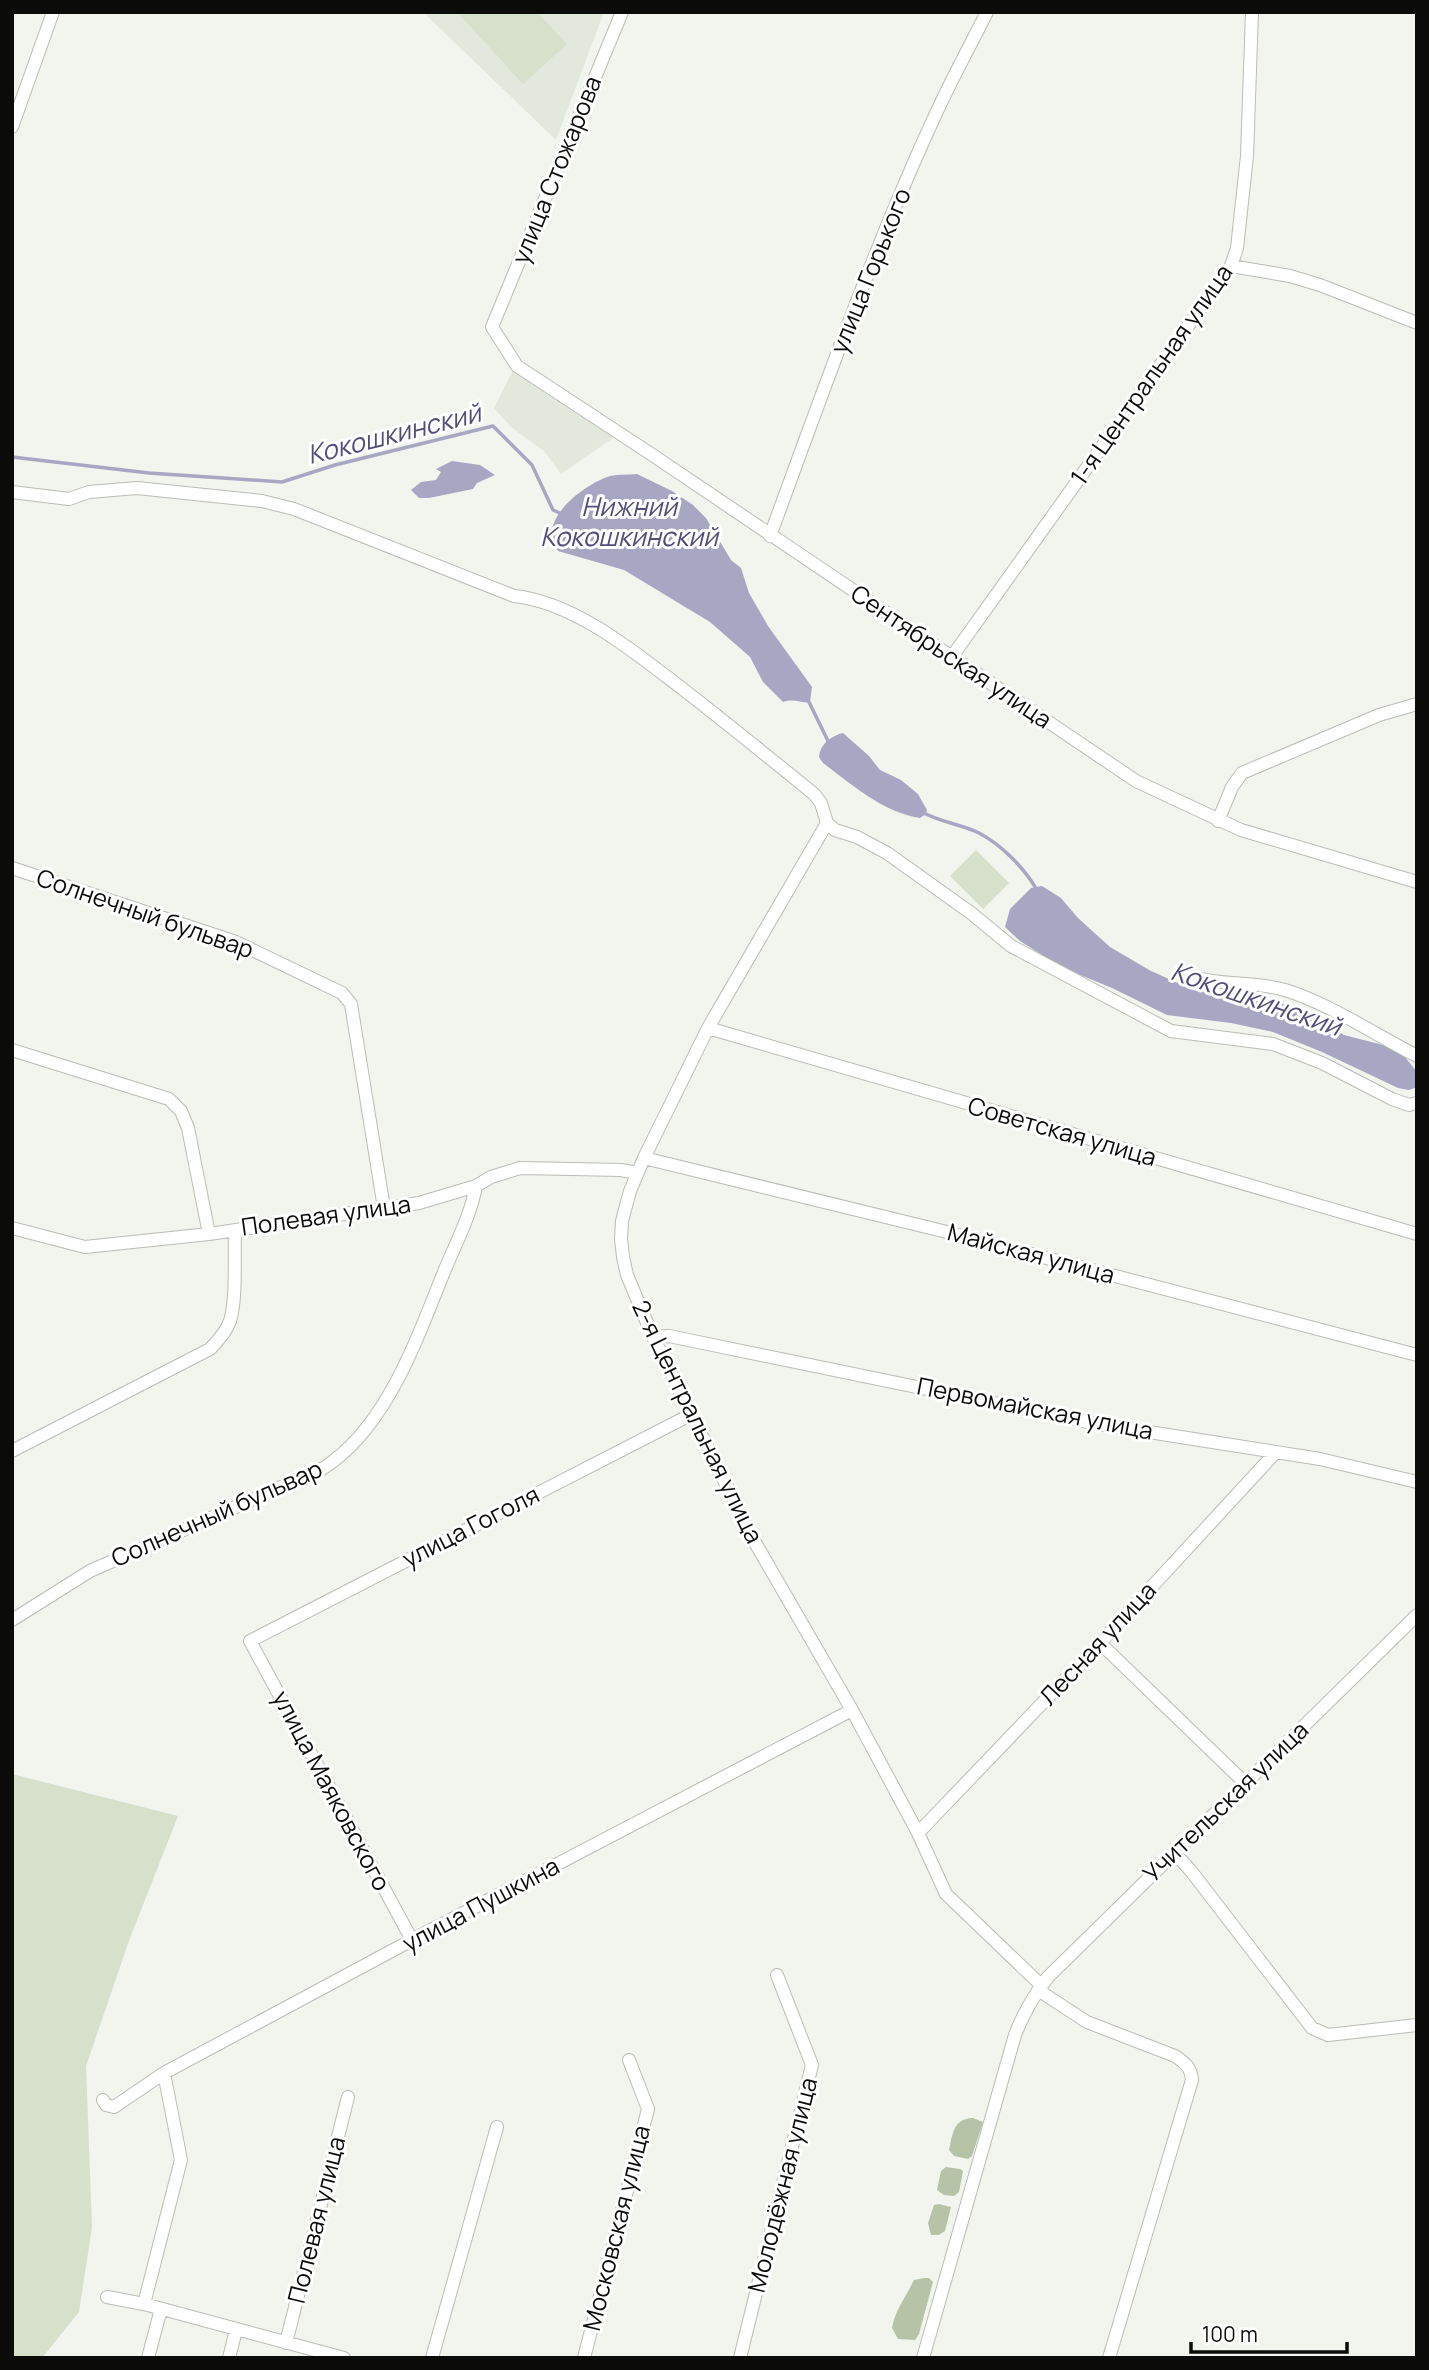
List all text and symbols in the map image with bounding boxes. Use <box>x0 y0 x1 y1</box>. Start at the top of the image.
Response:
street label: улица Стожарова <box>503 71 608 268</box>
street label: улица Горького <box>821 183 918 358</box>
street label: 1-я Центральная улица <box>1062 257 1240 491</box>
water label: Кокошкинский <box>303 394 486 472</box>
water label: Нижний Кокошкинский <box>540 488 720 554</box>
street label: Сентябрьская улица <box>845 576 1059 735</box>
street label: Солнечный бульвар <box>33 860 258 965</box>
water label: Кокошкинский <box>1167 952 1348 1045</box>
street label: Советская улица <box>964 1088 1160 1173</box>
street label: Полевая улица <box>239 1186 413 1243</box>
street label: Майская улица <box>944 1214 1119 1291</box>
street label: 2-я Центральная улица <box>625 1294 772 1548</box>
street label: Первомайская улица <box>914 1368 1156 1447</box>
street label: Солнечный бульвар <box>106 1451 327 1574</box>
street label: улица Гоголя <box>396 1477 545 1574</box>
street label: Лесная улица <box>1031 1574 1163 1712</box>
street label: улица Маяковского <box>266 1684 399 1896</box>
street label: Учительская улица <box>1135 1713 1315 1889</box>
street label: улица Пушкина <box>396 1848 564 1959</box>
street label: Молодёжная улица <box>739 2074 824 2296</box>
street label: Московская улица <box>574 2121 657 2334</box>
street label: Полевая улица <box>279 2133 352 2306</box>
scale bar <box>1191 2310 1347 2354</box>
text: 100 m <box>1202 2320 1258 2348</box>

